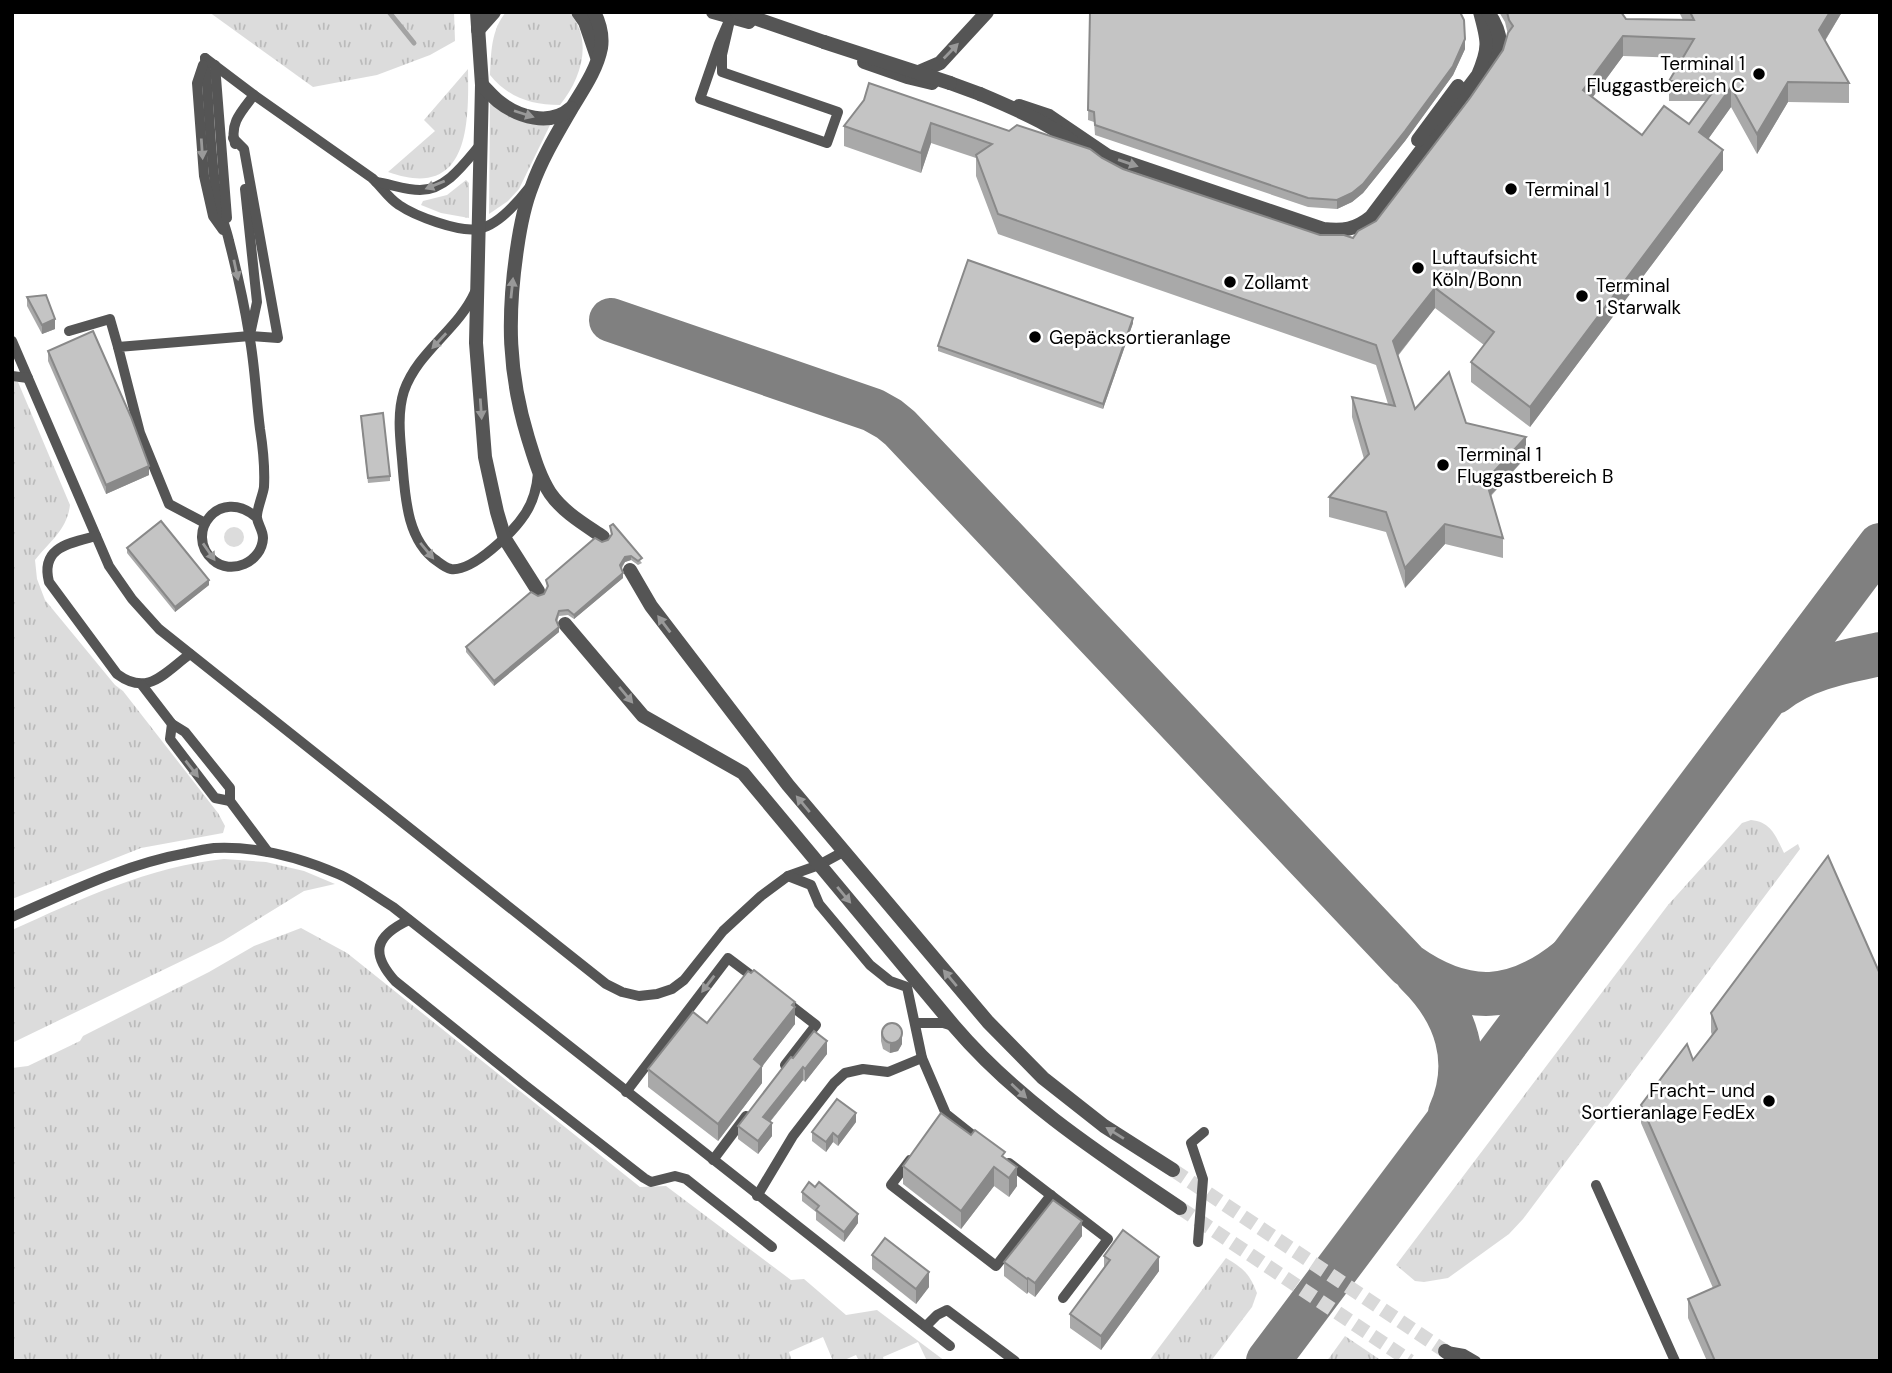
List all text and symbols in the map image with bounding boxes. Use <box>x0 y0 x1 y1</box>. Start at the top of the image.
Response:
one-way arrow <box>943 43 959 60</box>
place label: Terminal 1 Fluggastbereich C <box>1586 51 1745 98</box>
marker: Terminal 1 Fluggastbereich C <box>1751 66 1767 82</box>
one-way arrow <box>514 109 535 120</box>
one-way arrow <box>197 138 208 160</box>
one-way arrow <box>1118 158 1139 169</box>
place label: Terminal 1 <box>1525 177 1610 202</box>
one-way arrow <box>424 179 445 190</box>
marker: Terminal 1 <box>1503 181 1519 197</box>
place label: Luftaufsicht Köln/Bonn <box>1432 245 1537 292</box>
one-way arrow <box>230 259 241 281</box>
marker: Luftaufsicht Köln/Bonn <box>1410 260 1426 276</box>
place label: Zollamt <box>1244 270 1309 295</box>
place label: Terminal 1 Starwalk <box>1596 273 1682 320</box>
marker: Zollamt <box>1222 274 1238 290</box>
one-way arrow <box>506 277 517 299</box>
marker: Terminal 1 Starwalk <box>1574 288 1590 304</box>
place label: Gepäcksortieranlage <box>1049 325 1231 350</box>
marker: Gepäcksortieranlage <box>1027 329 1043 345</box>
one-way arrow <box>431 332 447 350</box>
one-way arrow <box>476 399 487 421</box>
place label: Terminal 1 Fluggastbereich B <box>1457 442 1613 489</box>
marker: Terminal 1 Fluggastbereich B <box>1435 457 1451 473</box>
one-way arrow <box>203 542 216 562</box>
one-way arrow <box>419 542 434 559</box>
one-way arrow <box>657 615 671 633</box>
one-way arrow <box>618 686 633 704</box>
one-way arrow <box>185 759 200 777</box>
one-way arrow <box>796 795 811 813</box>
one-way arrow <box>837 886 852 904</box>
one-way arrow <box>943 969 958 986</box>
one-way arrow <box>701 975 716 993</box>
place label: Fracht- und Sortieranlage FedEx <box>1581 1078 1756 1125</box>
one-way arrow <box>1010 1083 1028 1099</box>
marker: Fracht- und Sortieranlage FedEx <box>1761 1093 1777 1109</box>
one-way arrow <box>1105 1127 1125 1140</box>

